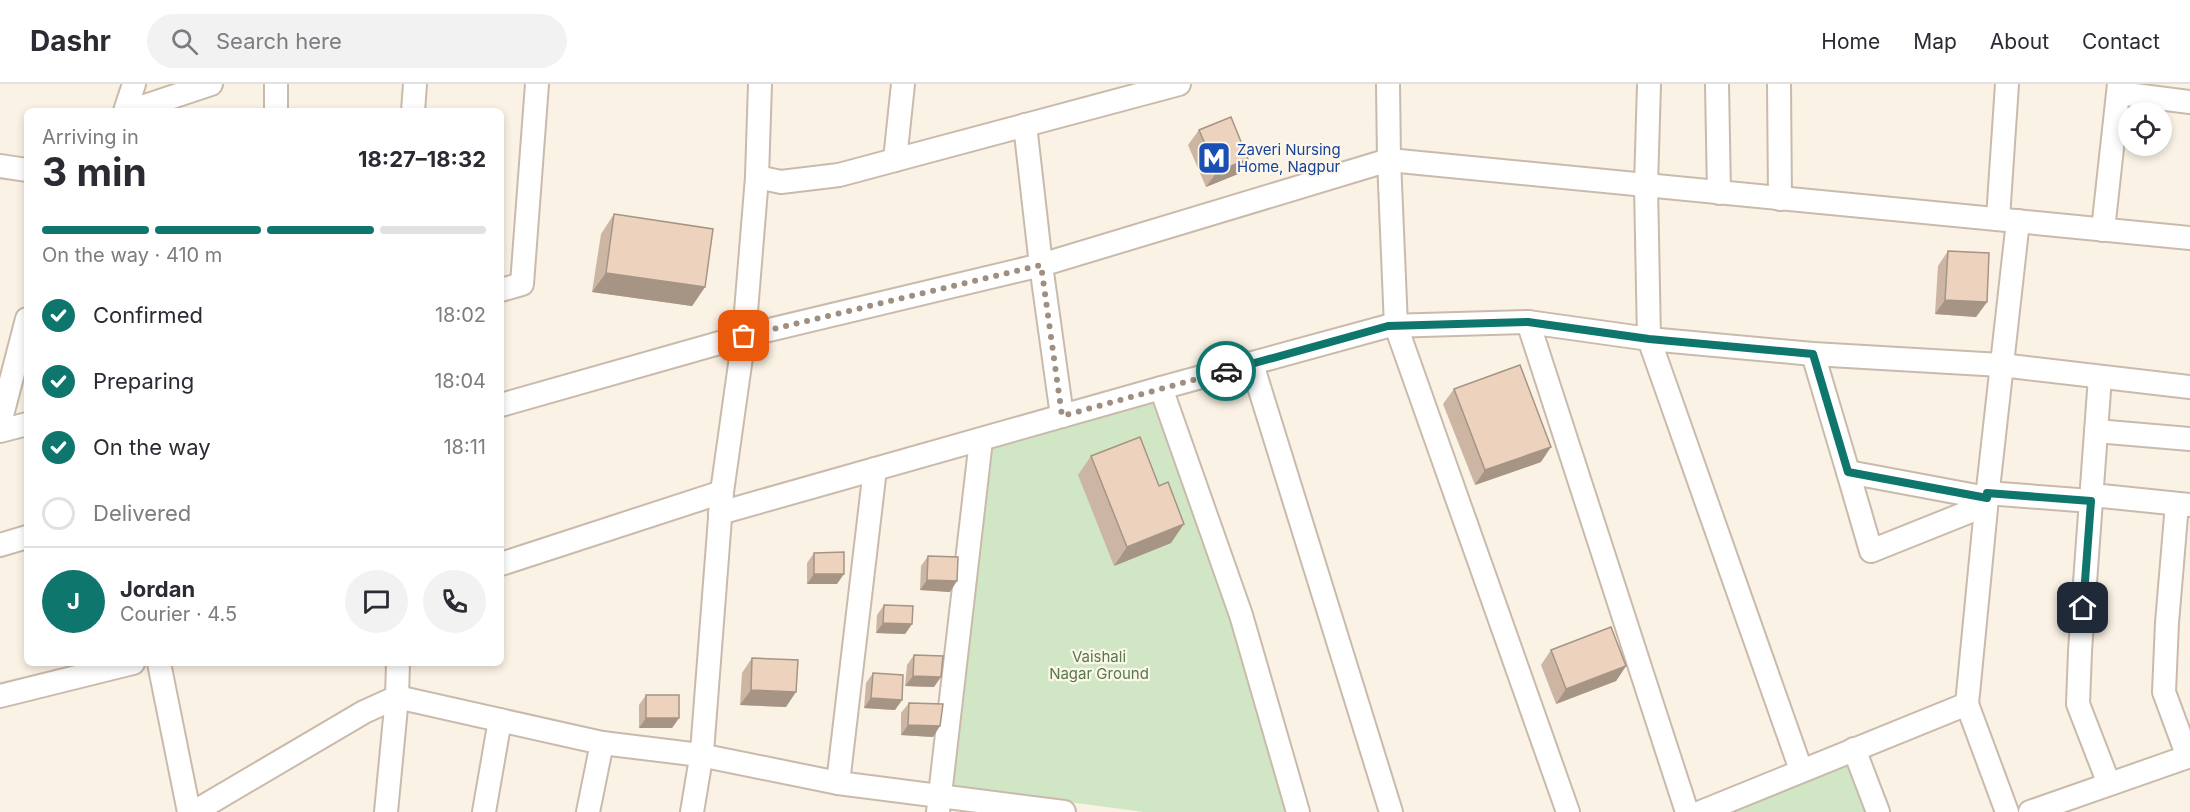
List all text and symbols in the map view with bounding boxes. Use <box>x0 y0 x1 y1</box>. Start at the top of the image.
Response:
search box <box>147 14 567 68</box>
text: Dashr <box>30 24 111 58</box>
icon: search <box>168 25 201 58</box>
text: Search here <box>216 28 342 54</box>
text: Home <box>1821 29 1880 54</box>
text: Map <box>1913 29 1957 54</box>
text: About <box>1990 29 2049 54</box>
text: Contact <box>2082 29 2160 54</box>
map controls <box>2118 102 2172 156</box>
button: locate <box>2118 102 2172 156</box>
text: Arriving in <box>42 125 139 149</box>
metro station icon: Zaveri Nursing Home, Nagpur <box>1196 140 1232 176</box>
place label: Zaveri Nursing Home, Nagpur <box>1237 140 1341 176</box>
text: 18:27–18:32 <box>358 146 486 172</box>
text: 3 min <box>42 148 147 195</box>
text: On the way · 410 m <box>42 243 222 267</box>
icon: check <box>42 299 75 332</box>
text: Confirmed <box>93 302 203 328</box>
text: 18:02 <box>435 303 486 327</box>
pin <box>718 310 769 361</box>
icon: bag <box>727 319 760 352</box>
courier <box>1196 341 1256 401</box>
icon: car <box>1210 355 1243 388</box>
icon: check <box>42 365 75 398</box>
text: Preparing <box>93 368 194 394</box>
text: 18:04 <box>434 369 486 393</box>
icon: check <box>42 431 75 464</box>
text: On the way <box>93 434 211 460</box>
text: 18:11 <box>443 435 486 459</box>
text: Delivered <box>93 500 191 526</box>
button: chat <box>345 570 408 633</box>
button: phone <box>423 570 486 633</box>
text: Jordan <box>120 576 195 602</box>
pin <box>2057 582 2108 633</box>
text: J <box>67 588 80 614</box>
icon: home <box>2066 591 2099 624</box>
text: Courier · 4.5 <box>120 602 237 626</box>
park label: Vaishali Nagar Ground <box>1049 647 1149 683</box>

